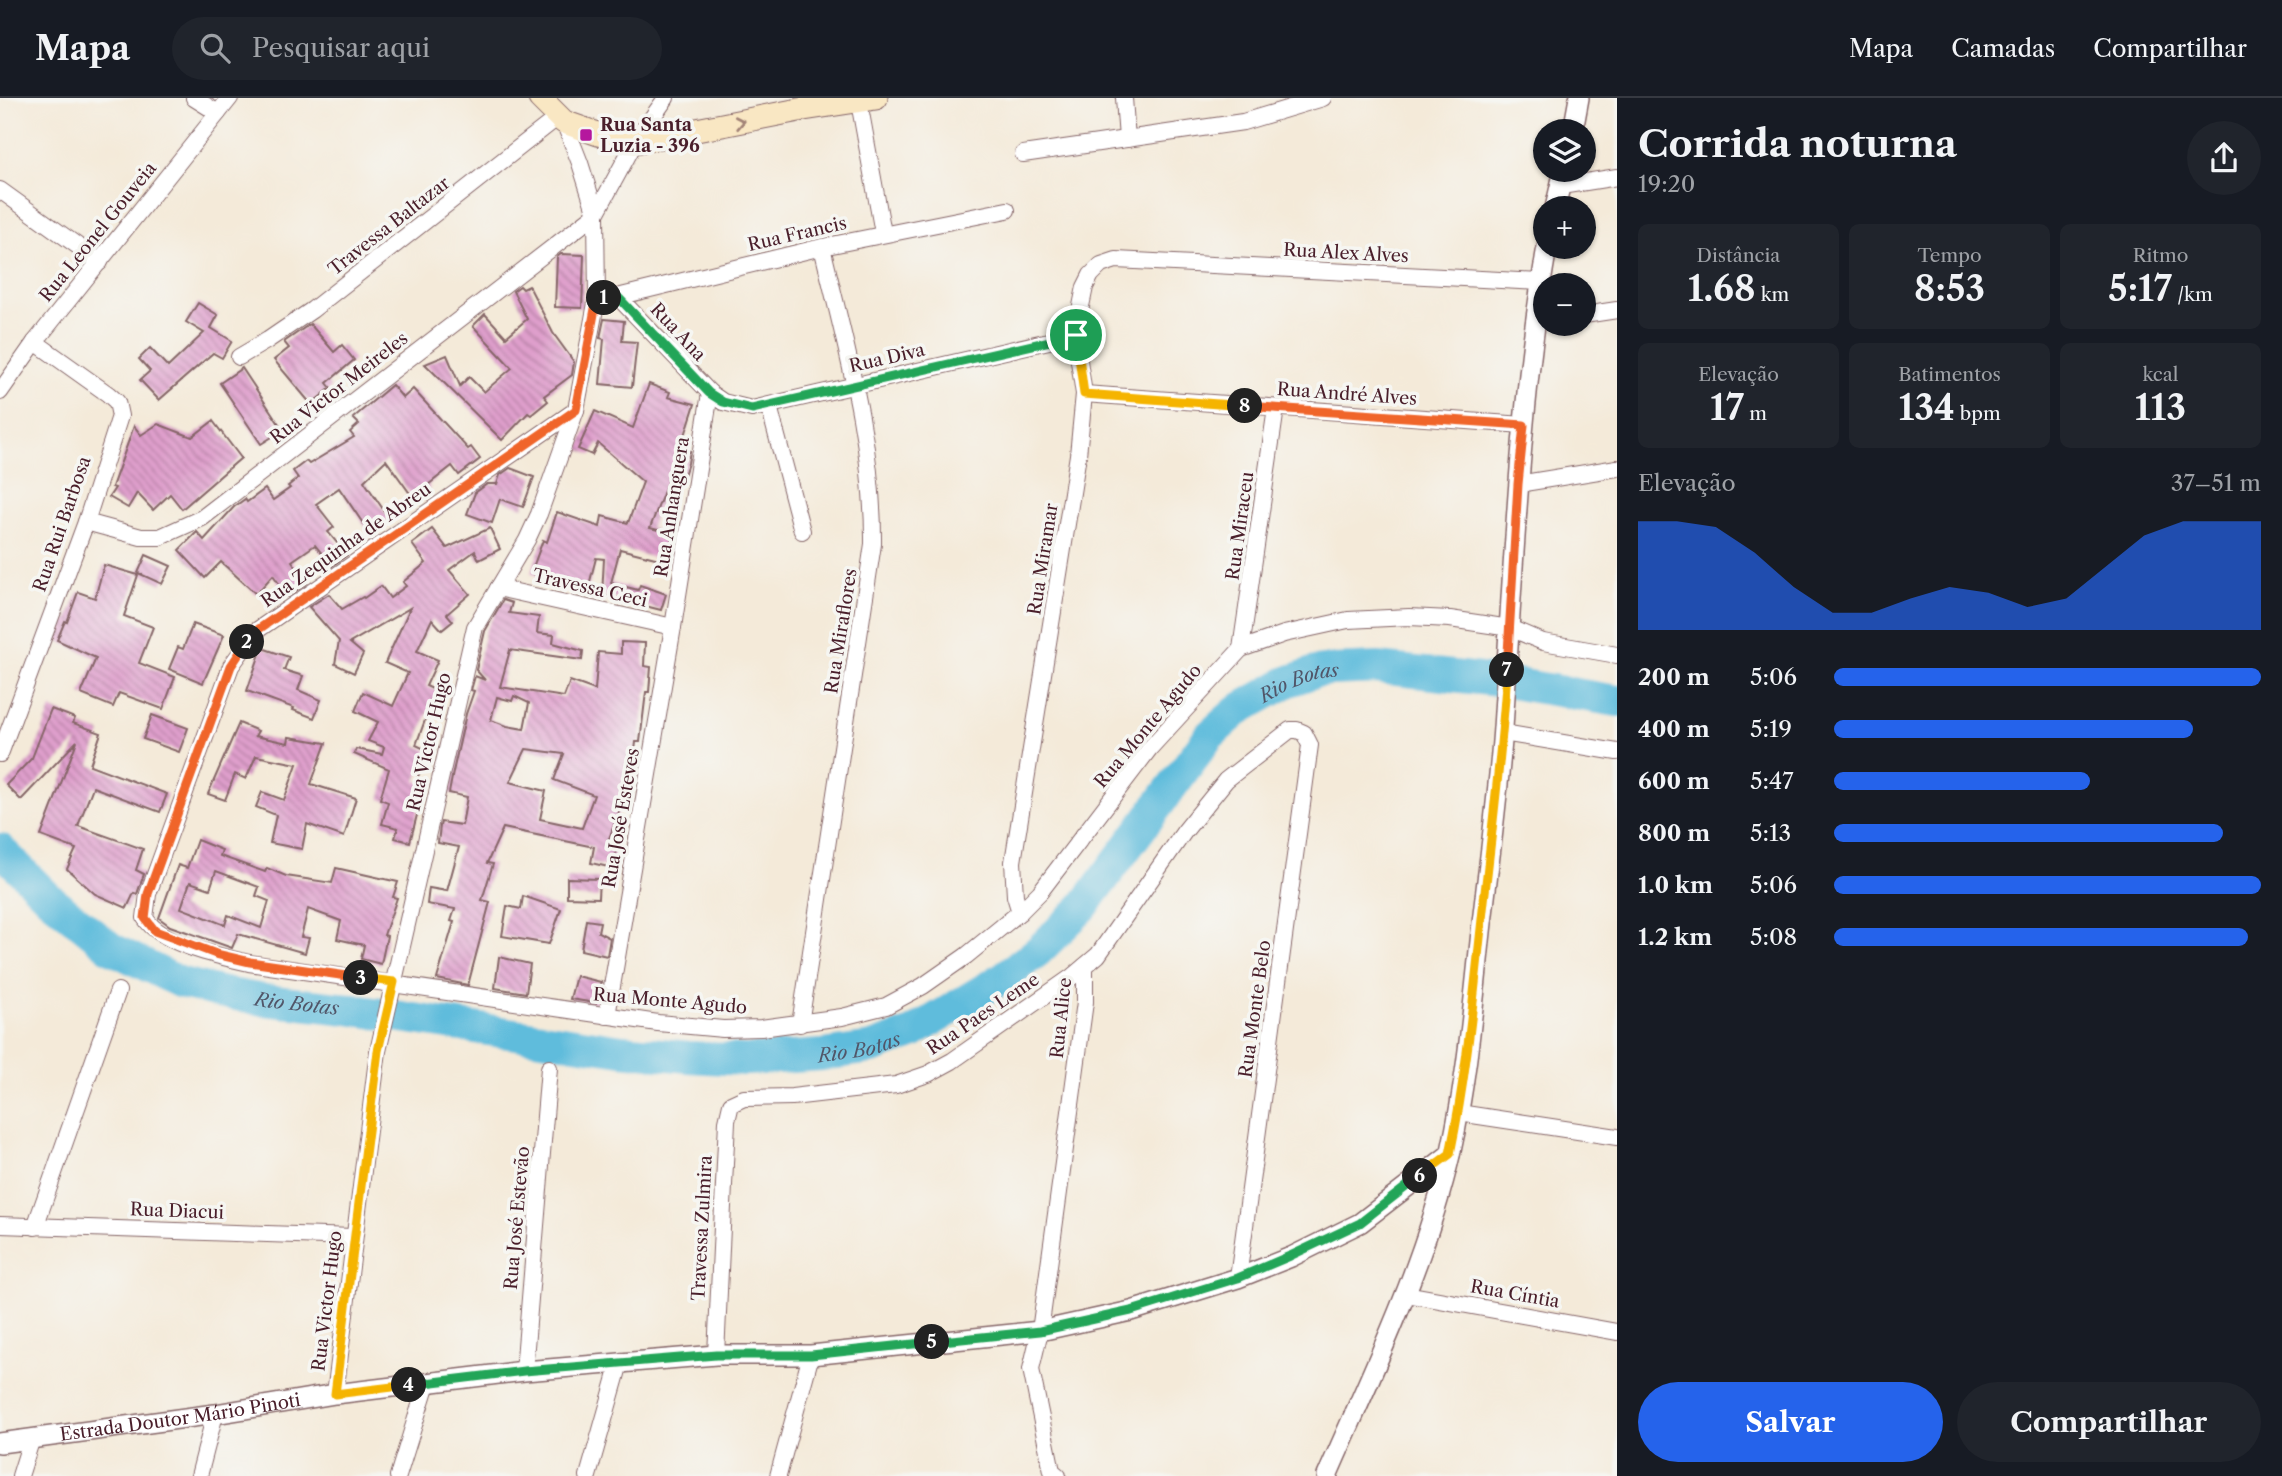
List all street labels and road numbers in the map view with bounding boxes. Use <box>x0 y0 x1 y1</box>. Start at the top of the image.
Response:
street label: Rua Leonel Gouveia <box>35 157 161 306</box>
street label: Travessa Baltazar <box>324 172 454 280</box>
street label: Rua Francis <box>745 212 849 256</box>
street label: Rua Alex Alves <box>1283 239 1409 267</box>
street label: Rua Ana <box>646 298 711 366</box>
street label: Rua Victor Meireles <box>266 327 412 449</box>
street label: Rua Diva <box>847 339 927 377</box>
street label: Rua André Alves <box>1276 378 1418 410</box>
street label: Rua Anhanguera <box>650 435 694 579</box>
street label: Rua Rui Barbosa <box>29 453 96 595</box>
street label: Rua Miraceu <box>1221 470 1259 582</box>
street label: Rua Zequinha de Abreu <box>257 478 435 612</box>
street label: Rua Miramar <box>1023 501 1063 616</box>
street label: Travessa Ceci <box>531 564 650 612</box>
street label: Rua Miraflores <box>820 567 862 695</box>
street label: Rua Monte Agudo <box>1090 660 1206 792</box>
street label: Rua Victor Hugo <box>402 671 456 813</box>
street label: Rua José Esteves <box>598 746 644 890</box>
street label: Rua Monte Belo <box>1234 939 1276 1079</box>
street label: Rua Paes Leme <box>923 968 1043 1060</box>
street label: Rua Alice <box>1046 976 1076 1060</box>
street label: Rua Monte Agudo <box>592 983 748 1019</box>
street label: Rua José Estevão <box>500 1145 534 1291</box>
street label: Travessa Zulmira <box>687 1154 717 1301</box>
street label: Rua Diacui <box>130 1198 225 1224</box>
street label: Rua Victor Hugo <box>307 1229 347 1373</box>
street label: Rua Cíntia <box>1469 1275 1562 1313</box>
street label: Estrada Doutor Mário Pinoti <box>59 1389 303 1446</box>

